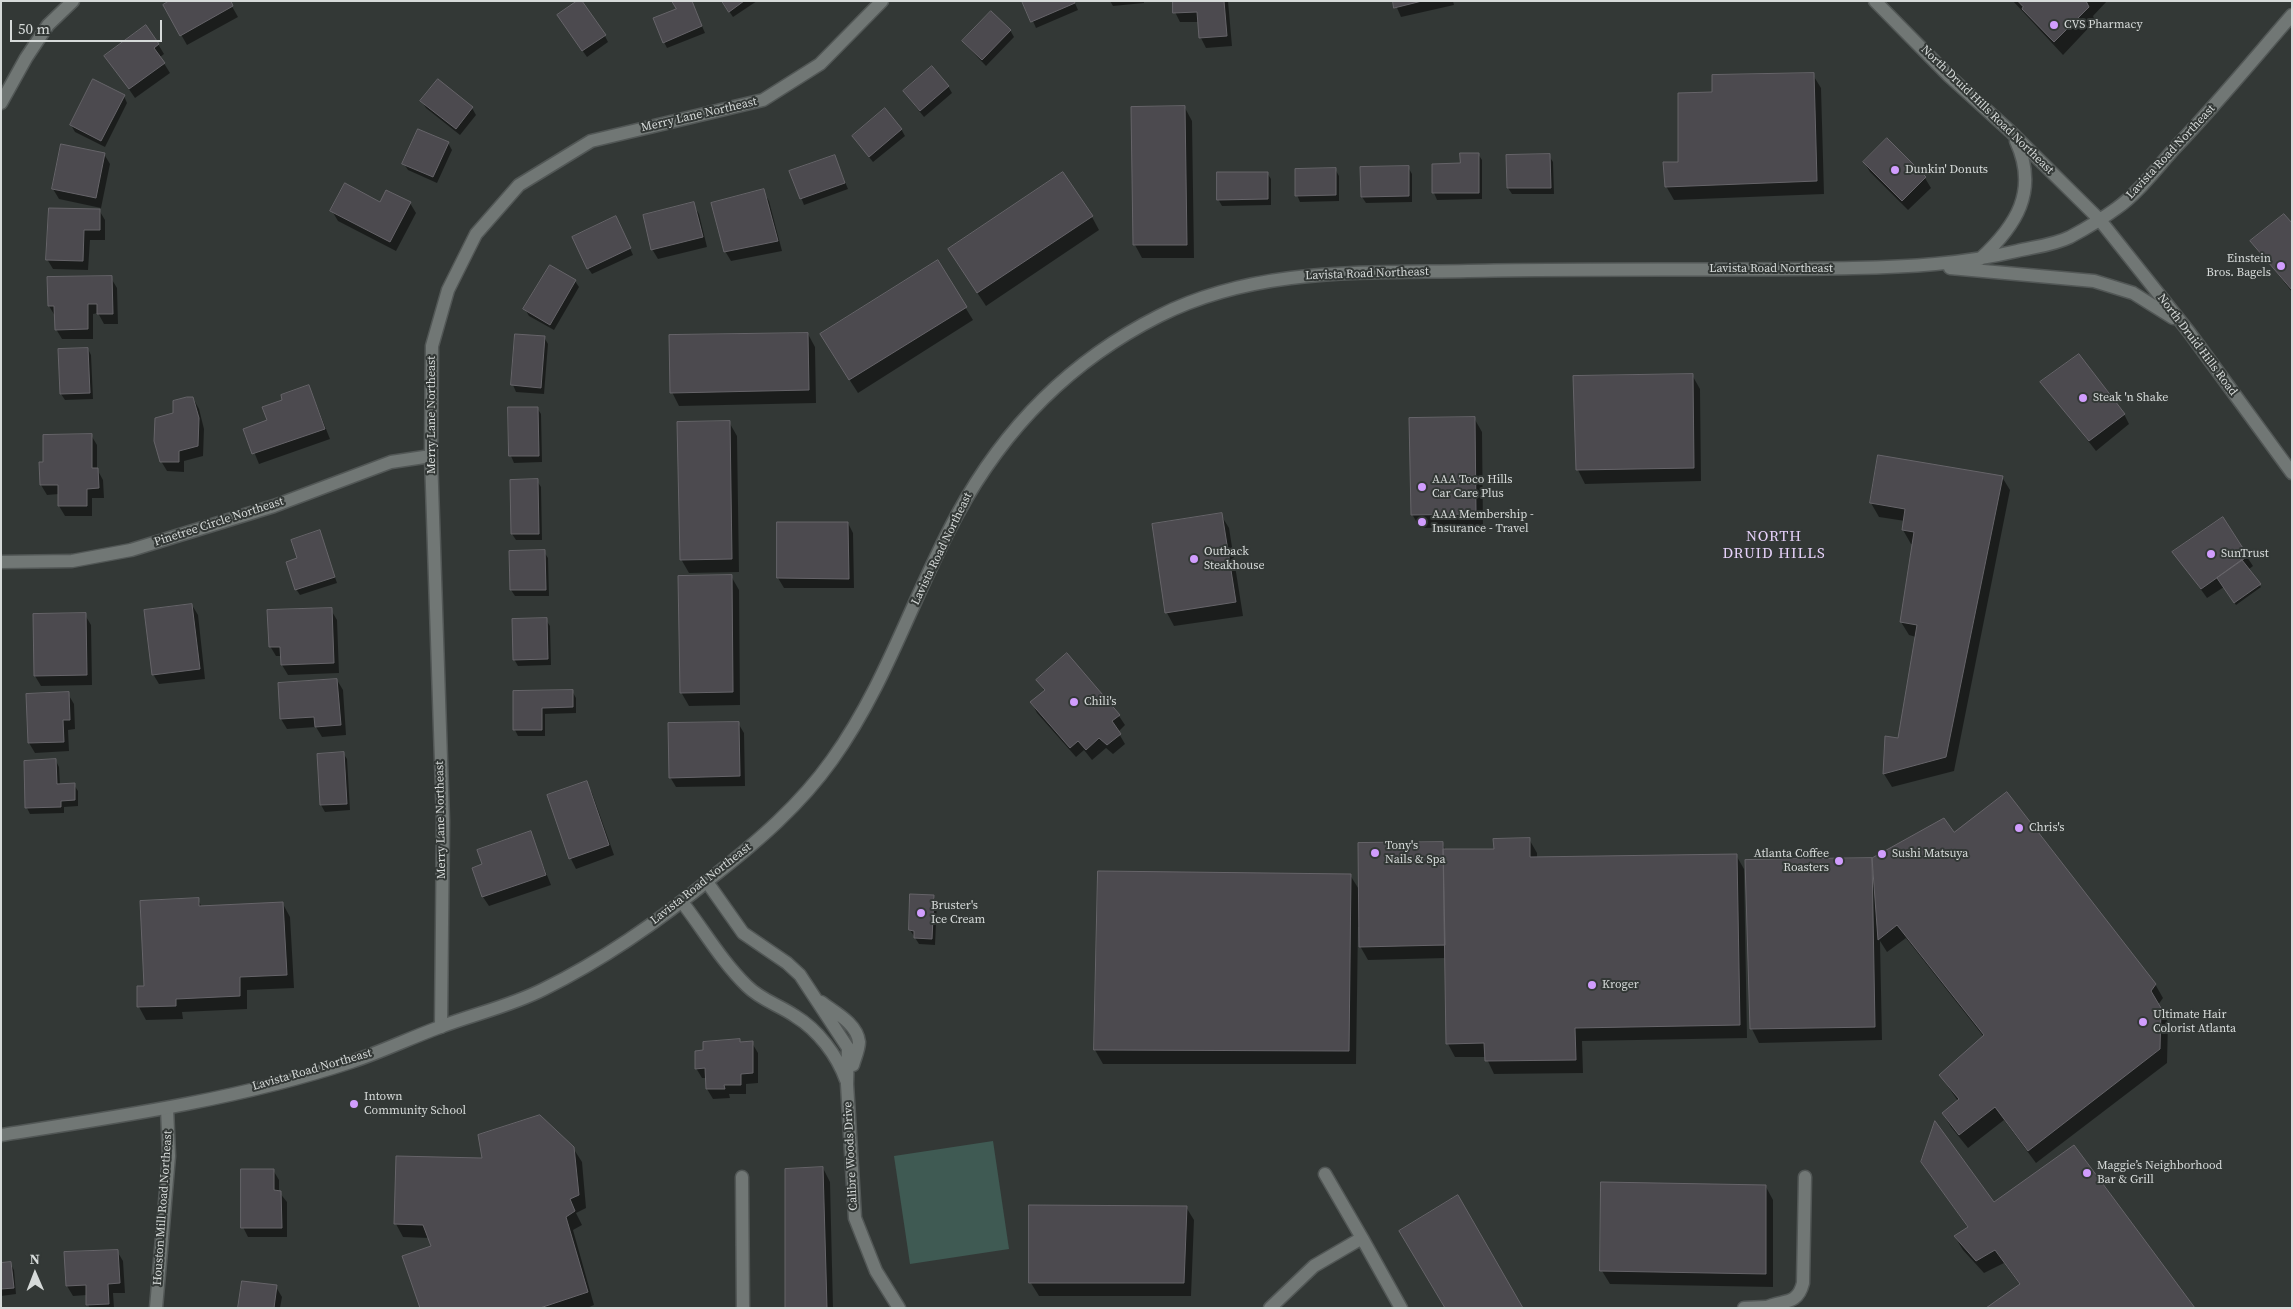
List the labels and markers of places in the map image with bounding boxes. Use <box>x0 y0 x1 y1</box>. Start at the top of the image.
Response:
place label: CVS Pharmacy <box>2064 18 2143 32</box>
marker: CVS Pharmacy <box>2048 19 2060 31</box>
place label: Dunkin' Donuts <box>1905 163 1988 177</box>
marker: Dunkin' Donuts <box>1889 164 1901 176</box>
place label: Einstein Bros. Bagels <box>2206 252 2271 280</box>
marker: Einstein Bros. Bagels <box>2275 260 2287 272</box>
place label: Steak 'n Shake <box>2093 391 2168 405</box>
marker: Steak 'n Shake <box>2077 392 2089 404</box>
place label: AAA Toco Hills Car Care Plus <box>1432 473 1513 501</box>
marker: AAA Toco Hills Car Care Plus <box>1416 481 1428 493</box>
place label: AAA Membership - Insurance - Travel <box>1432 508 1534 536</box>
marker: AAA Membership - Insurance - Travel <box>1416 516 1428 528</box>
place label: Outback Steakhouse <box>1204 545 1265 573</box>
place label: SunTrust <box>2221 547 2269 561</box>
marker: SunTrust <box>2205 548 2217 560</box>
marker: Outback Steakhouse <box>1188 553 1200 565</box>
place label: Chili's <box>1084 695 1117 709</box>
marker: Chili's <box>1068 696 1080 708</box>
place label: Chris's <box>2029 821 2064 835</box>
marker: Chris's <box>2013 822 2025 834</box>
place label: Tony's Nails & Spa <box>1385 839 1446 867</box>
marker: Tony's Nails & Spa <box>1369 847 1381 859</box>
place label: Atlanta Coffee Roasters <box>1754 847 1829 875</box>
place label: Sushi Matsuya <box>1892 847 1968 861</box>
marker: Sushi Matsuya <box>1876 848 1888 860</box>
marker: Atlanta Coffee Roasters <box>1833 855 1845 867</box>
place label: Bruster's Ice Cream <box>931 899 985 927</box>
marker: Bruster's Ice Cream <box>915 907 927 919</box>
place label: Kroger <box>1602 978 1639 992</box>
marker: Kroger <box>1586 979 1598 991</box>
place label: Ultimate Hair Colorist Atlanta <box>2153 1008 2236 1036</box>
marker: Ultimate Hair Colorist Atlanta <box>2137 1016 2149 1028</box>
place label: Intown Community School <box>364 1090 466 1118</box>
marker: Intown Community School <box>348 1098 360 1110</box>
place label: Maggie’s Neighborhood Bar & Grill <box>2097 1159 2222 1187</box>
marker: Maggie’s Neighborhood Bar & Grill <box>2081 1167 2093 1179</box>

